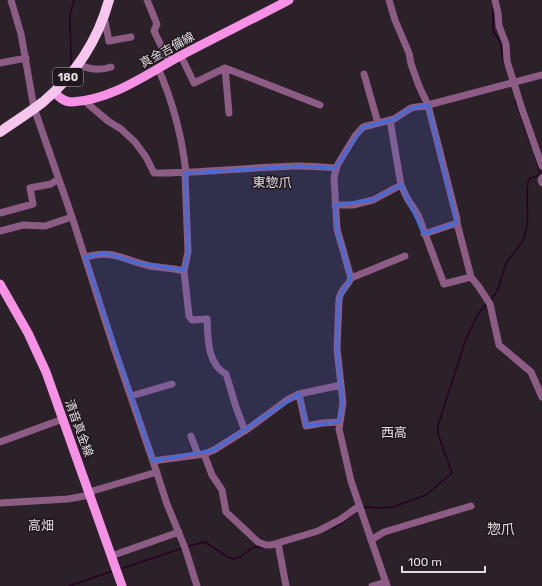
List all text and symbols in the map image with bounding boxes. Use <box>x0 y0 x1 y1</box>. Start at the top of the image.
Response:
street label: 真金吉備線 <box>137 29 197 71</box>
road number: 180 <box>53 68 83 86</box>
district label: 東惣爪 <box>252 175 292 190</box>
street label: 清音真金線 <box>62 397 96 459</box>
district label: 西高 <box>381 425 407 440</box>
district label: 高畑 <box>28 518 54 533</box>
district label: 惣爪 <box>487 521 515 538</box>
scale bar <box>402 548 485 574</box>
text: 100 m <box>408 555 442 569</box>

